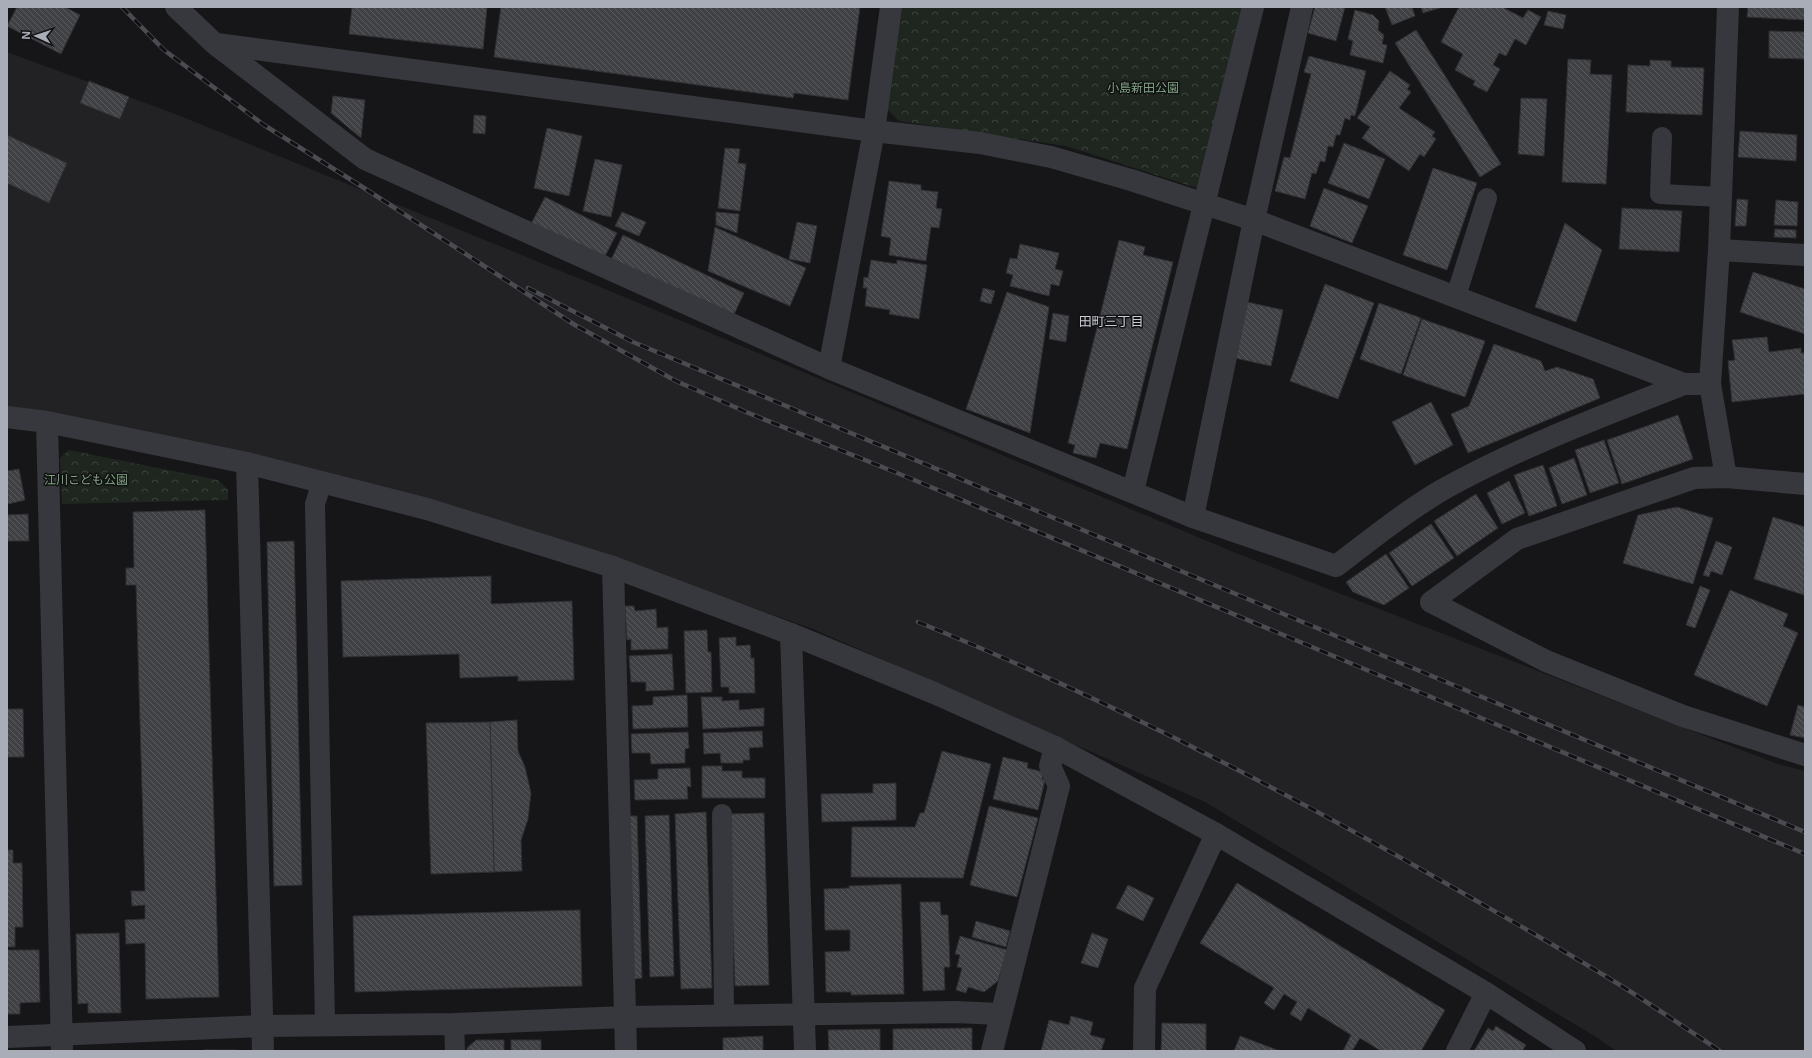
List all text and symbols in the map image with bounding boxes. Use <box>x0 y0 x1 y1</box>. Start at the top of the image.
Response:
north arrow <box>16 16 56 56</box>
text: N <box>19 31 33 40</box>
park label: 小島新田公園 <box>1107 80 1179 95</box>
district label: 田町三丁目 <box>1078 313 1144 329</box>
park label: 江川こども公園 <box>44 472 128 487</box>

